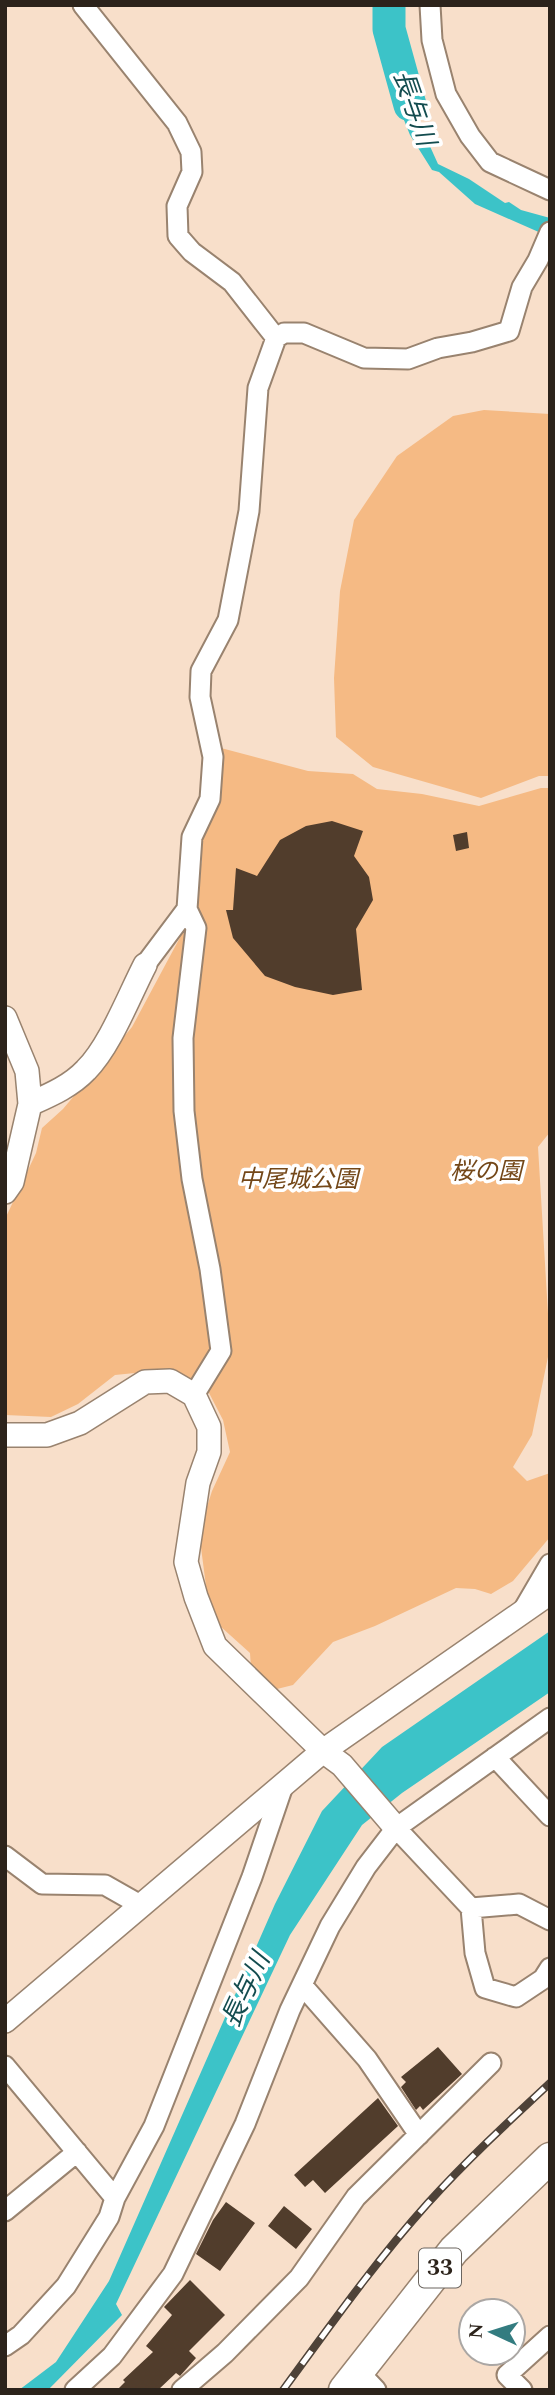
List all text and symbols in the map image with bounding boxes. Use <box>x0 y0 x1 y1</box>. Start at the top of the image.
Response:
water label: 長与川 <box>382 65 447 154</box>
park label: 桜の園 <box>450 1154 525 1190</box>
park label: 中尾城公園 <box>238 1162 361 1198</box>
water label: 長与川 <box>211 1943 282 2034</box>
road number: 33 <box>419 2248 461 2288</box>
north arrow <box>457 2297 527 2367</box>
text: N <box>462 2322 492 2340</box>

